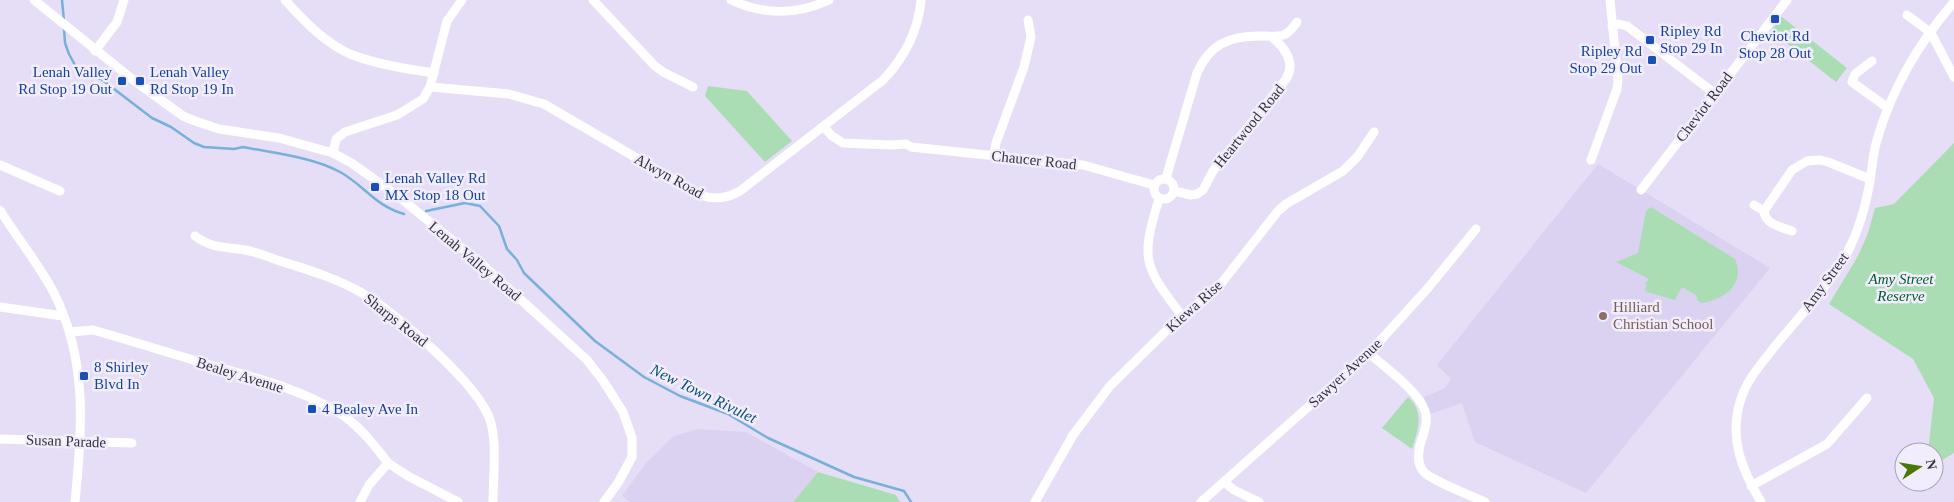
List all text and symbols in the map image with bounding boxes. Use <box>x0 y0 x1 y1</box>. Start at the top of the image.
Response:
marker: Cheviot Rd Stop 28 Out <box>1769 13 1781 25</box>
place label: Ripley Rd Stop 29 In <box>1660 23 1723 56</box>
place label: Cheviot Rd Stop 28 Out <box>1739 28 1812 61</box>
marker: Ripley Rd Stop 29 In <box>1644 34 1656 46</box>
place label: Ripley Rd Stop 29 Out <box>1569 43 1643 76</box>
marker: Ripley Rd Stop 29 Out <box>1646 54 1658 66</box>
place label: Lenah Valley Rd Stop 19 Out <box>18 64 113 97</box>
place label: Lenah Valley Rd Stop 19 In <box>150 64 234 97</box>
street label: Cheviot Road <box>1673 69 1736 145</box>
marker: Lenah Valley Rd Stop 19 Out <box>116 75 128 87</box>
marker: Lenah Valley Rd Stop 19 In <box>134 75 146 87</box>
street label: Heartwood Road <box>1211 81 1288 171</box>
street label: Chaucer Road <box>991 148 1078 172</box>
street label: Alwyn Road <box>632 151 707 202</box>
place label: Lenah Valley Rd MX Stop 18 Out <box>385 170 486 203</box>
marker: Lenah Valley Rd MX Stop 18 Out <box>369 181 381 193</box>
street label: Lenah Valley Road <box>426 218 524 304</box>
street label: Amy Street <box>1798 249 1852 315</box>
park label: Amy Street Reserve <box>1868 271 1934 304</box>
street label: Kiewa Rise <box>1163 277 1225 335</box>
street label: Sharps Road <box>361 290 431 350</box>
place label: Hilliard Christian School <box>1613 299 1713 332</box>
marker: Hilliard Christian School <box>1597 310 1609 322</box>
street label: Sawyer Avenue <box>1305 335 1385 411</box>
street label: Bealey Avenue <box>195 354 286 396</box>
place label: 8 Shirley Blvd In <box>94 359 149 392</box>
water label: New Town Rivulet <box>647 360 760 427</box>
marker: 8 Shirley Blvd In <box>78 370 90 382</box>
place label: 4 Bealey Ave In <box>322 401 418 417</box>
marker: 4 Bealey Ave In <box>306 403 318 415</box>
street label: Susan Parade <box>26 432 107 450</box>
north arrow <box>1894 442 1944 492</box>
text: N <box>1923 458 1940 471</box>

